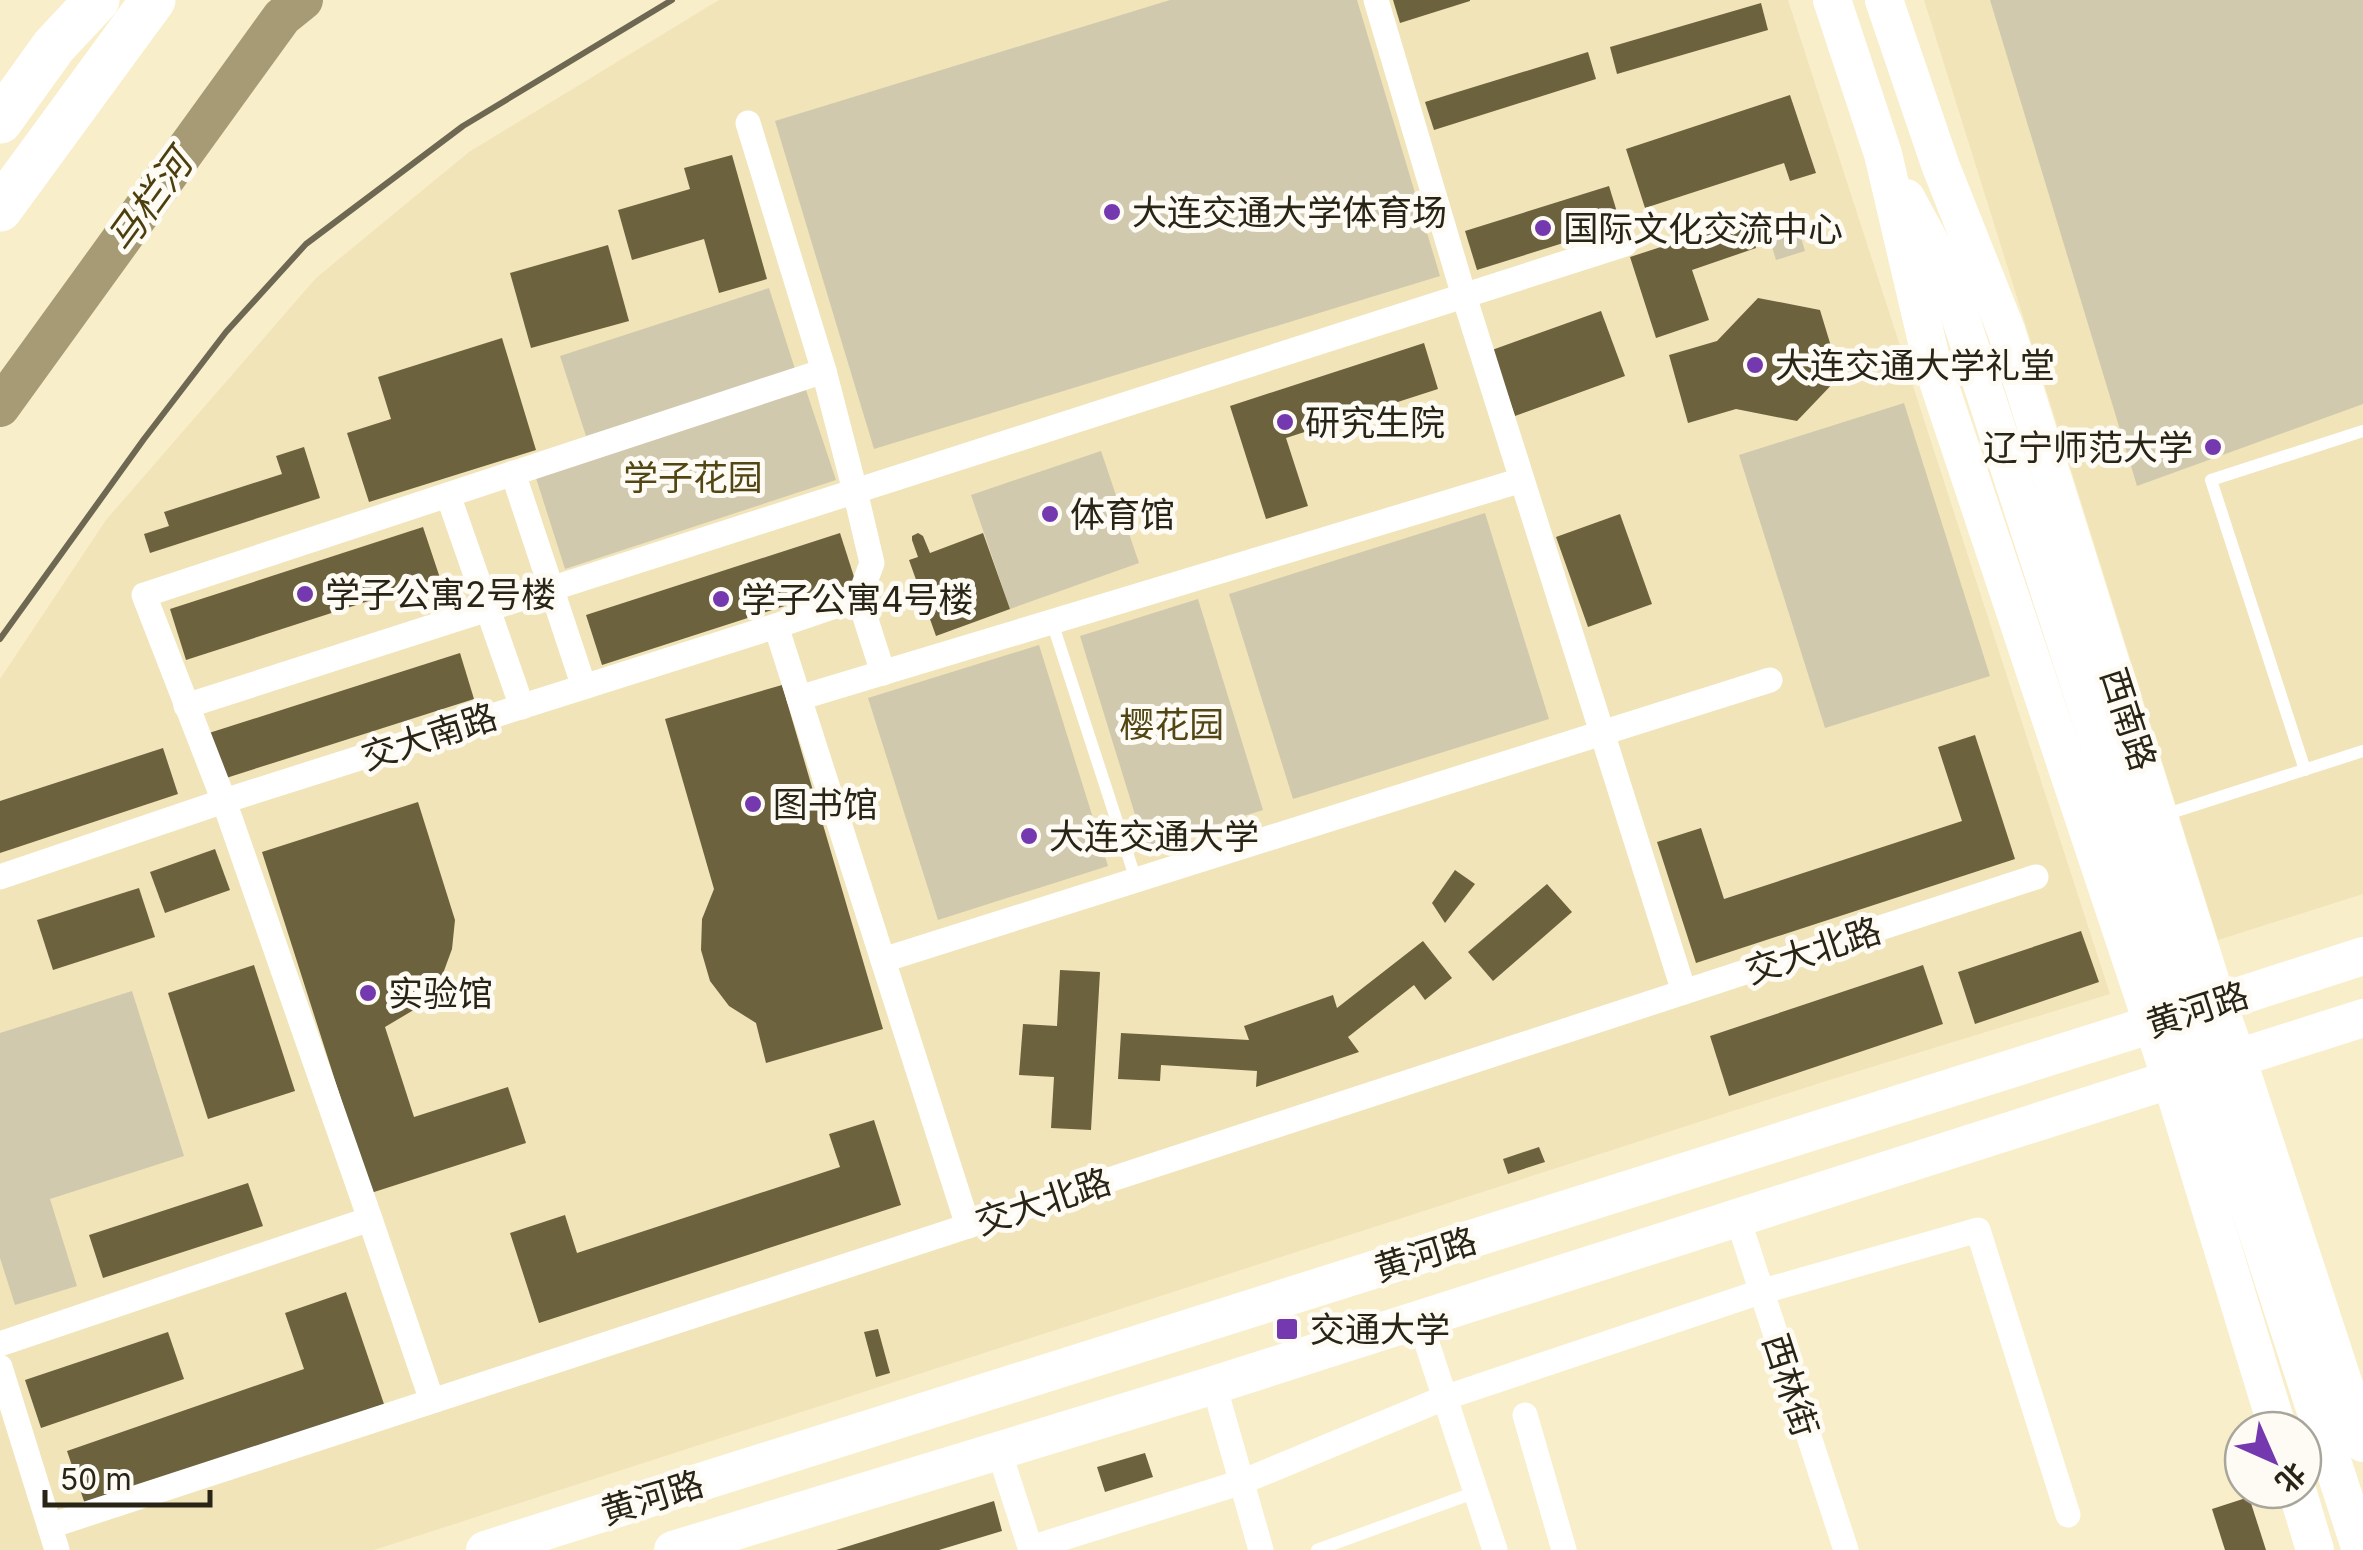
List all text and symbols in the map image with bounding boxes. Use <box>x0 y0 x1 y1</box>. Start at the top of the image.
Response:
water label: 马栏河 <box>97 136 205 261</box>
place label: 大连交通大学体育场 <box>1132 191 1447 233</box>
marker: 大连交通大学体育场 <box>1101 201 1123 223</box>
place label: 国际文化交流中心 <box>1563 207 1843 249</box>
marker: 国际文化交流中心 <box>1532 217 1554 239</box>
place label: 大连交通大学礼堂 <box>1775 344 2055 386</box>
marker: 大连交通大学礼堂 <box>1744 354 1766 376</box>
place label: 研究生院 <box>1305 401 1445 443</box>
marker: 研究生院 <box>1274 411 1296 433</box>
place label: 辽宁师范大学 <box>1983 426 2193 468</box>
marker: 辽宁师范大学 <box>2202 436 2224 458</box>
park label: 学子花园 <box>623 456 763 498</box>
place label: 体育馆 <box>1070 493 1175 535</box>
marker: 体育馆 <box>1039 503 1061 525</box>
place label: 学子公寓2号楼 <box>325 573 556 615</box>
place label: 学子公寓4号楼 <box>741 578 974 620</box>
marker: 学子公寓2号楼 <box>294 583 316 605</box>
marker: 学子公寓4号楼 <box>710 588 732 610</box>
street label: 西南路 <box>2093 663 2165 775</box>
street label: 交大南路 <box>356 694 502 778</box>
park label: 樱花园 <box>1119 703 1225 745</box>
place label: 图书馆 <box>773 783 878 825</box>
marker: 图书馆 <box>742 793 764 815</box>
place label: 大连交通大学 <box>1049 815 1259 857</box>
marker: 大连交通大学 <box>1018 825 1040 847</box>
street label: 交大北路 <box>1740 908 1886 992</box>
place label: 实验馆 <box>388 972 493 1014</box>
street label: 黄河路 <box>2141 973 2253 1045</box>
marker: 实验馆 <box>357 982 379 1004</box>
street label: 交大北路 <box>970 1159 1116 1243</box>
street label: 黄河路 <box>1369 1219 1481 1289</box>
place label: 交通大学 <box>1310 1308 1450 1350</box>
marker: 交通大学 <box>1274 1316 1300 1342</box>
street label: 西林街 <box>1755 1329 1827 1441</box>
north arrow <box>2223 1410 2323 1510</box>
scale bar <box>45 1445 210 1507</box>
text: 北 <box>2269 1456 2313 1500</box>
text: 50 m <box>60 1461 132 1497</box>
street label: 黄河路 <box>596 1462 708 1532</box>

